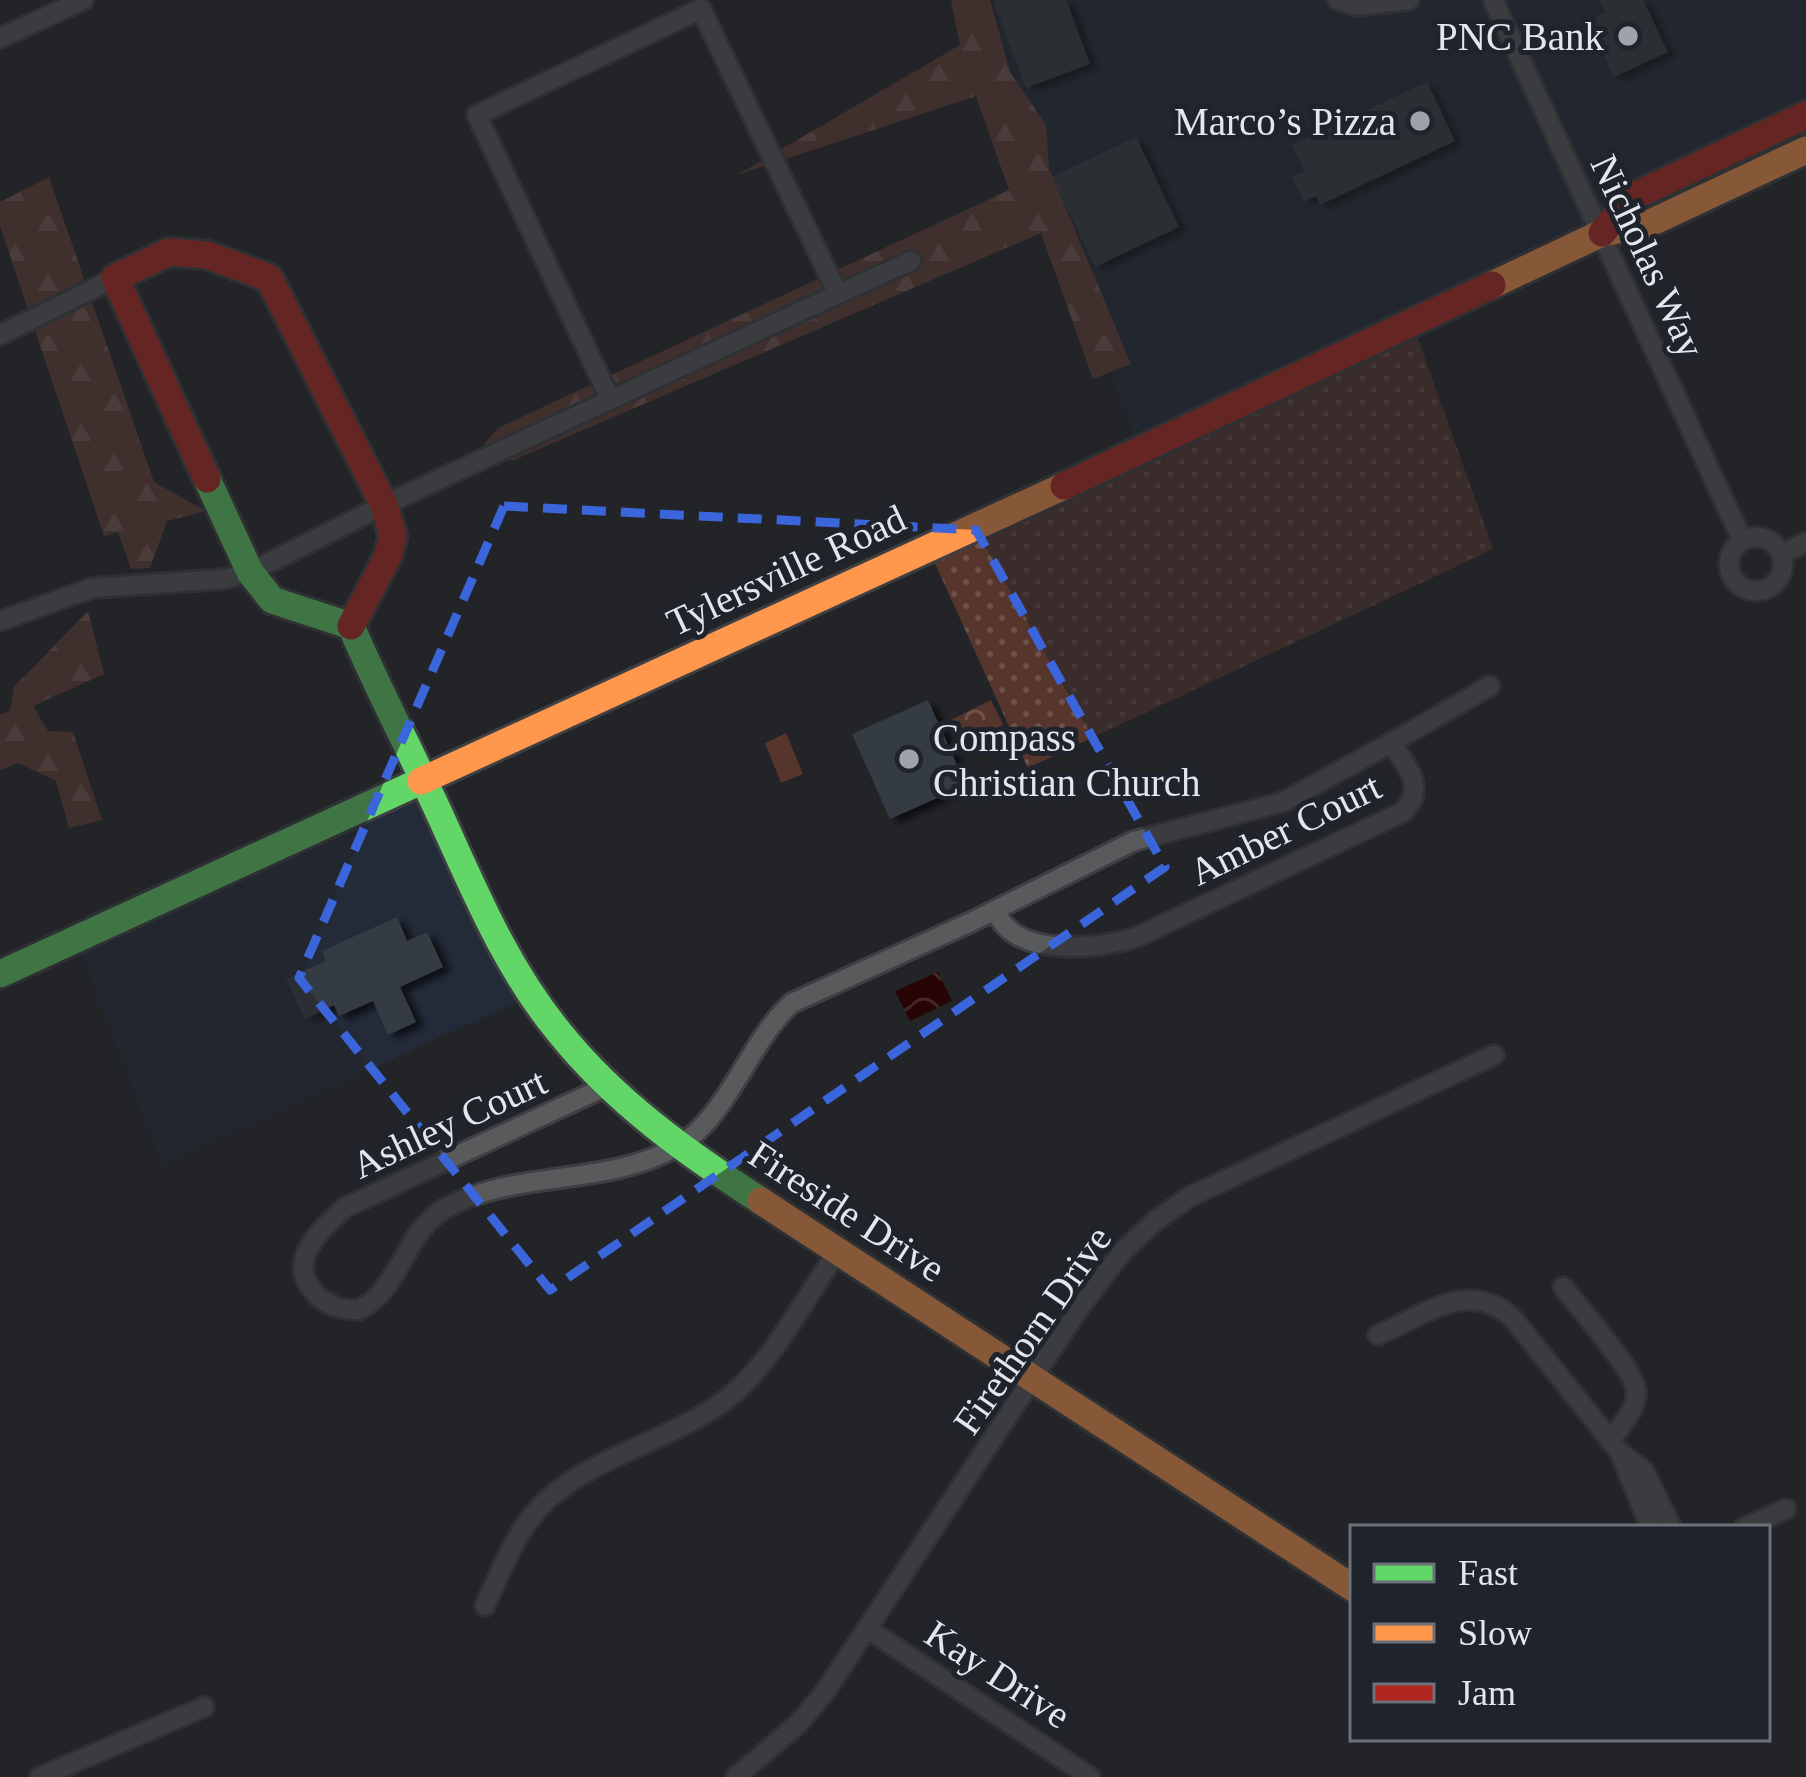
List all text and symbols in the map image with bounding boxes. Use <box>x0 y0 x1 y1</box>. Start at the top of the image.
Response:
place label: PNC Bank <box>1436 15 1604 58</box>
marker: PNC Bank <box>1615 23 1641 49</box>
place label: Marco’s Pizza <box>1174 100 1396 143</box>
marker: Marco’s Pizza <box>1407 108 1433 134</box>
street label: Nicholas Way <box>1582 148 1714 365</box>
street label: Tylersville Road <box>660 496 913 645</box>
place label: Compass Christian Church <box>933 716 1201 804</box>
marker: Compass Christian Church <box>896 746 922 772</box>
street label: Amber Court <box>1183 764 1388 894</box>
street label: Ashley Court <box>345 1059 553 1188</box>
street label: Fireside Drive <box>741 1132 953 1290</box>
street label: Firethorn Drive <box>944 1218 1120 1442</box>
legend <box>1350 1525 1770 1741</box>
text: Fast <box>1458 1553 1518 1593</box>
street label: Kay Drive <box>917 1611 1078 1737</box>
text: Slow <box>1458 1613 1532 1653</box>
text: Jam <box>1458 1673 1516 1713</box>

